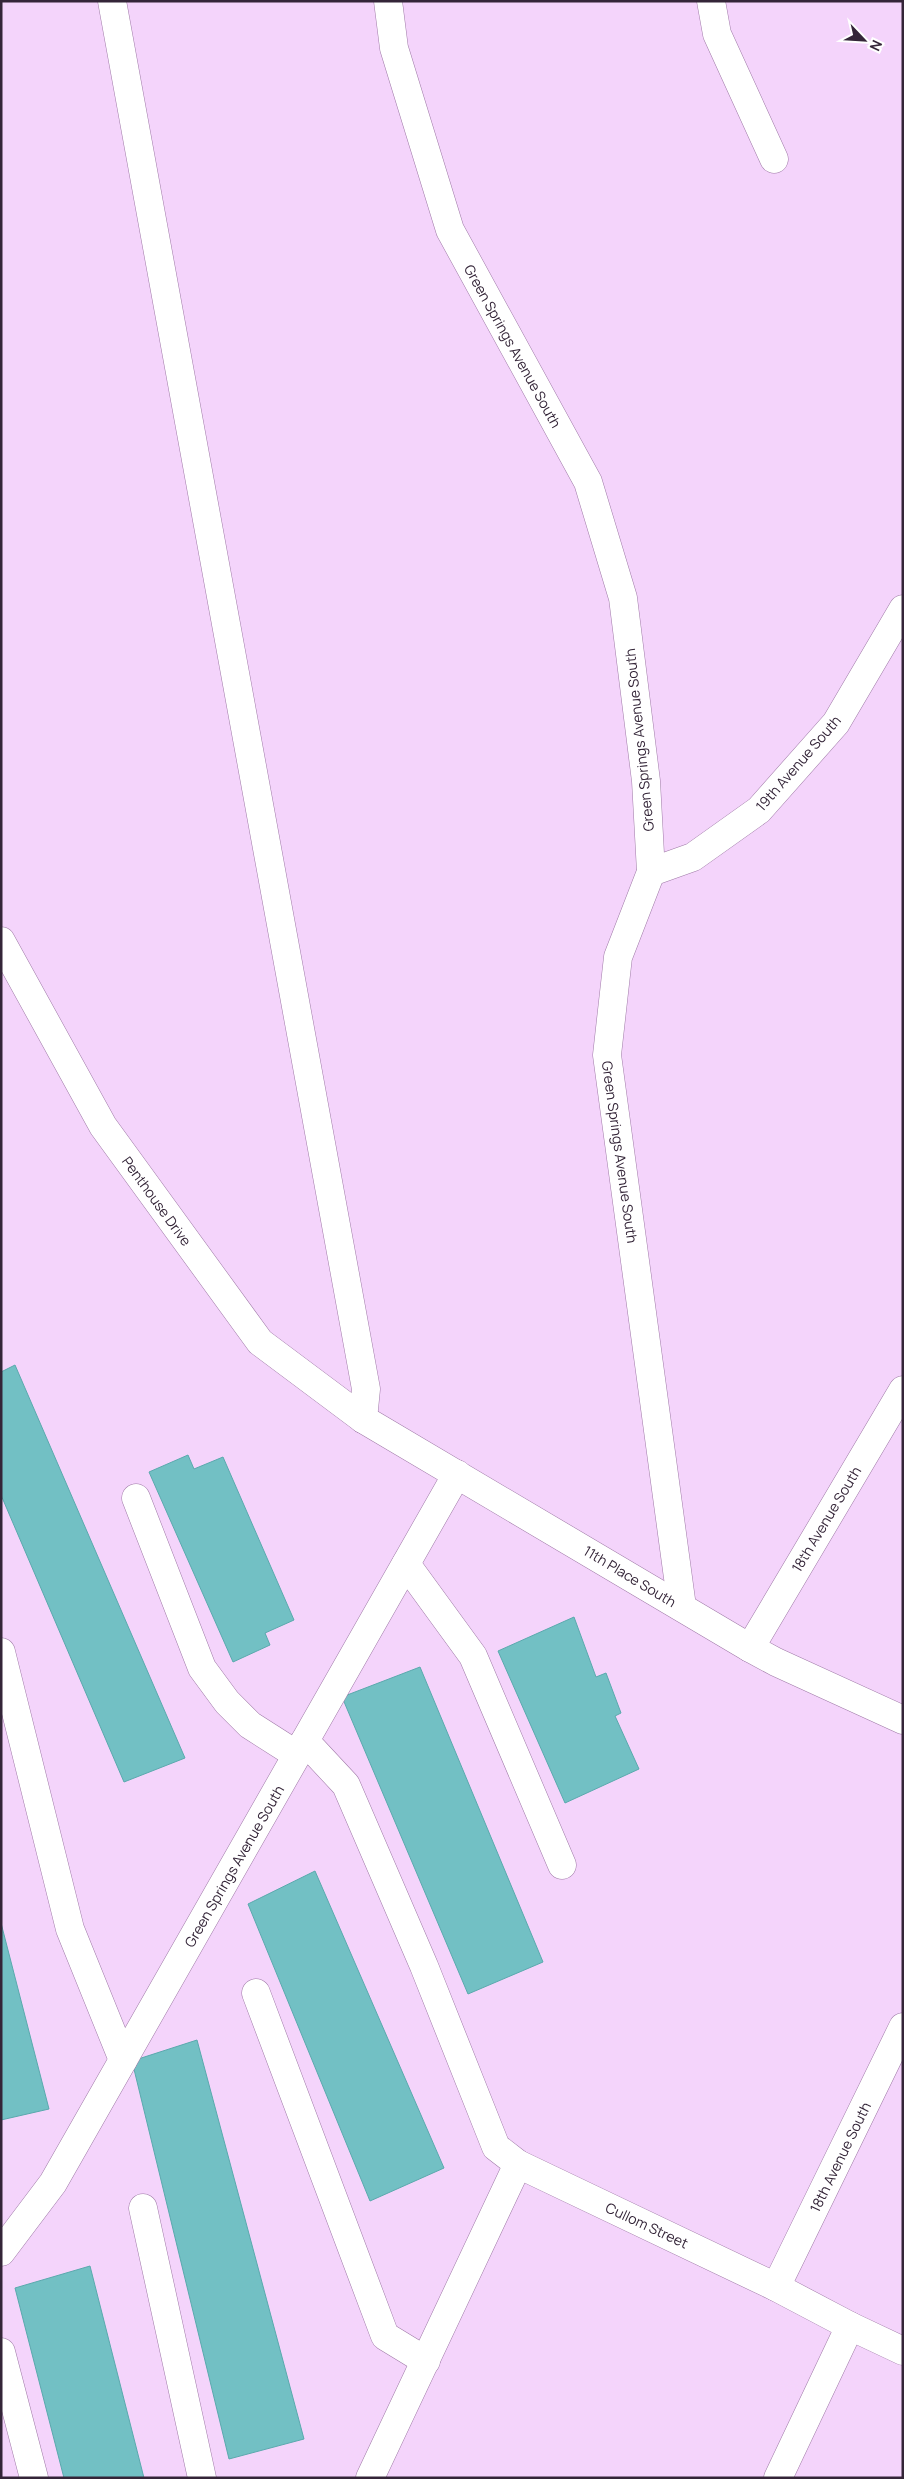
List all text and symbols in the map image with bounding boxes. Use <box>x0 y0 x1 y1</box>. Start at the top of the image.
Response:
north arrow <box>839 15 889 65</box>
text: N <box>865 37 887 54</box>
street label: Green Springs Avenue South <box>460 261 566 431</box>
street label: Green Springs Avenue South <box>620 648 658 832</box>
street label: 19th Avenue South <box>751 711 845 815</box>
street label: Green Springs Avenue South <box>598 1060 642 1244</box>
street label: Penthouse Drive <box>118 1152 196 1250</box>
street label: 18th Avenue South <box>787 1463 865 1575</box>
street label: 11th Place South <box>580 1541 680 1611</box>
street label: Green Springs Avenue South <box>180 1782 288 1950</box>
street label: 18th Avenue South <box>805 2099 875 2215</box>
street label: Cullom Street <box>603 2198 692 2253</box>

